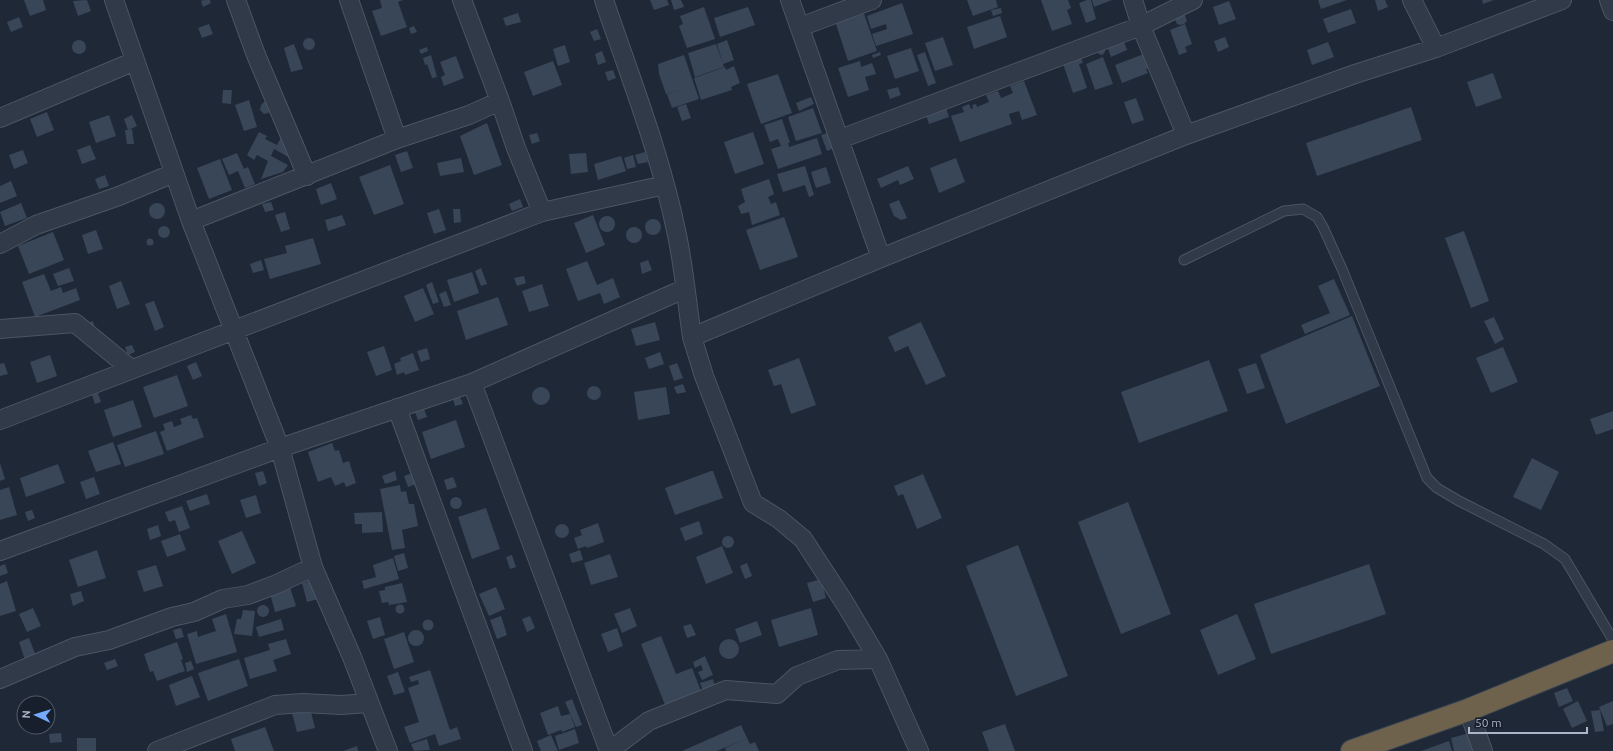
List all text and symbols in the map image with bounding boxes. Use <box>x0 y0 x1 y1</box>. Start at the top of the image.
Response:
north arrow <box>16 695 56 735</box>
scale bar <box>1469 709 1587 735</box>
text: N <box>20 710 32 719</box>
text: 50 m <box>1475 716 1502 729</box>

